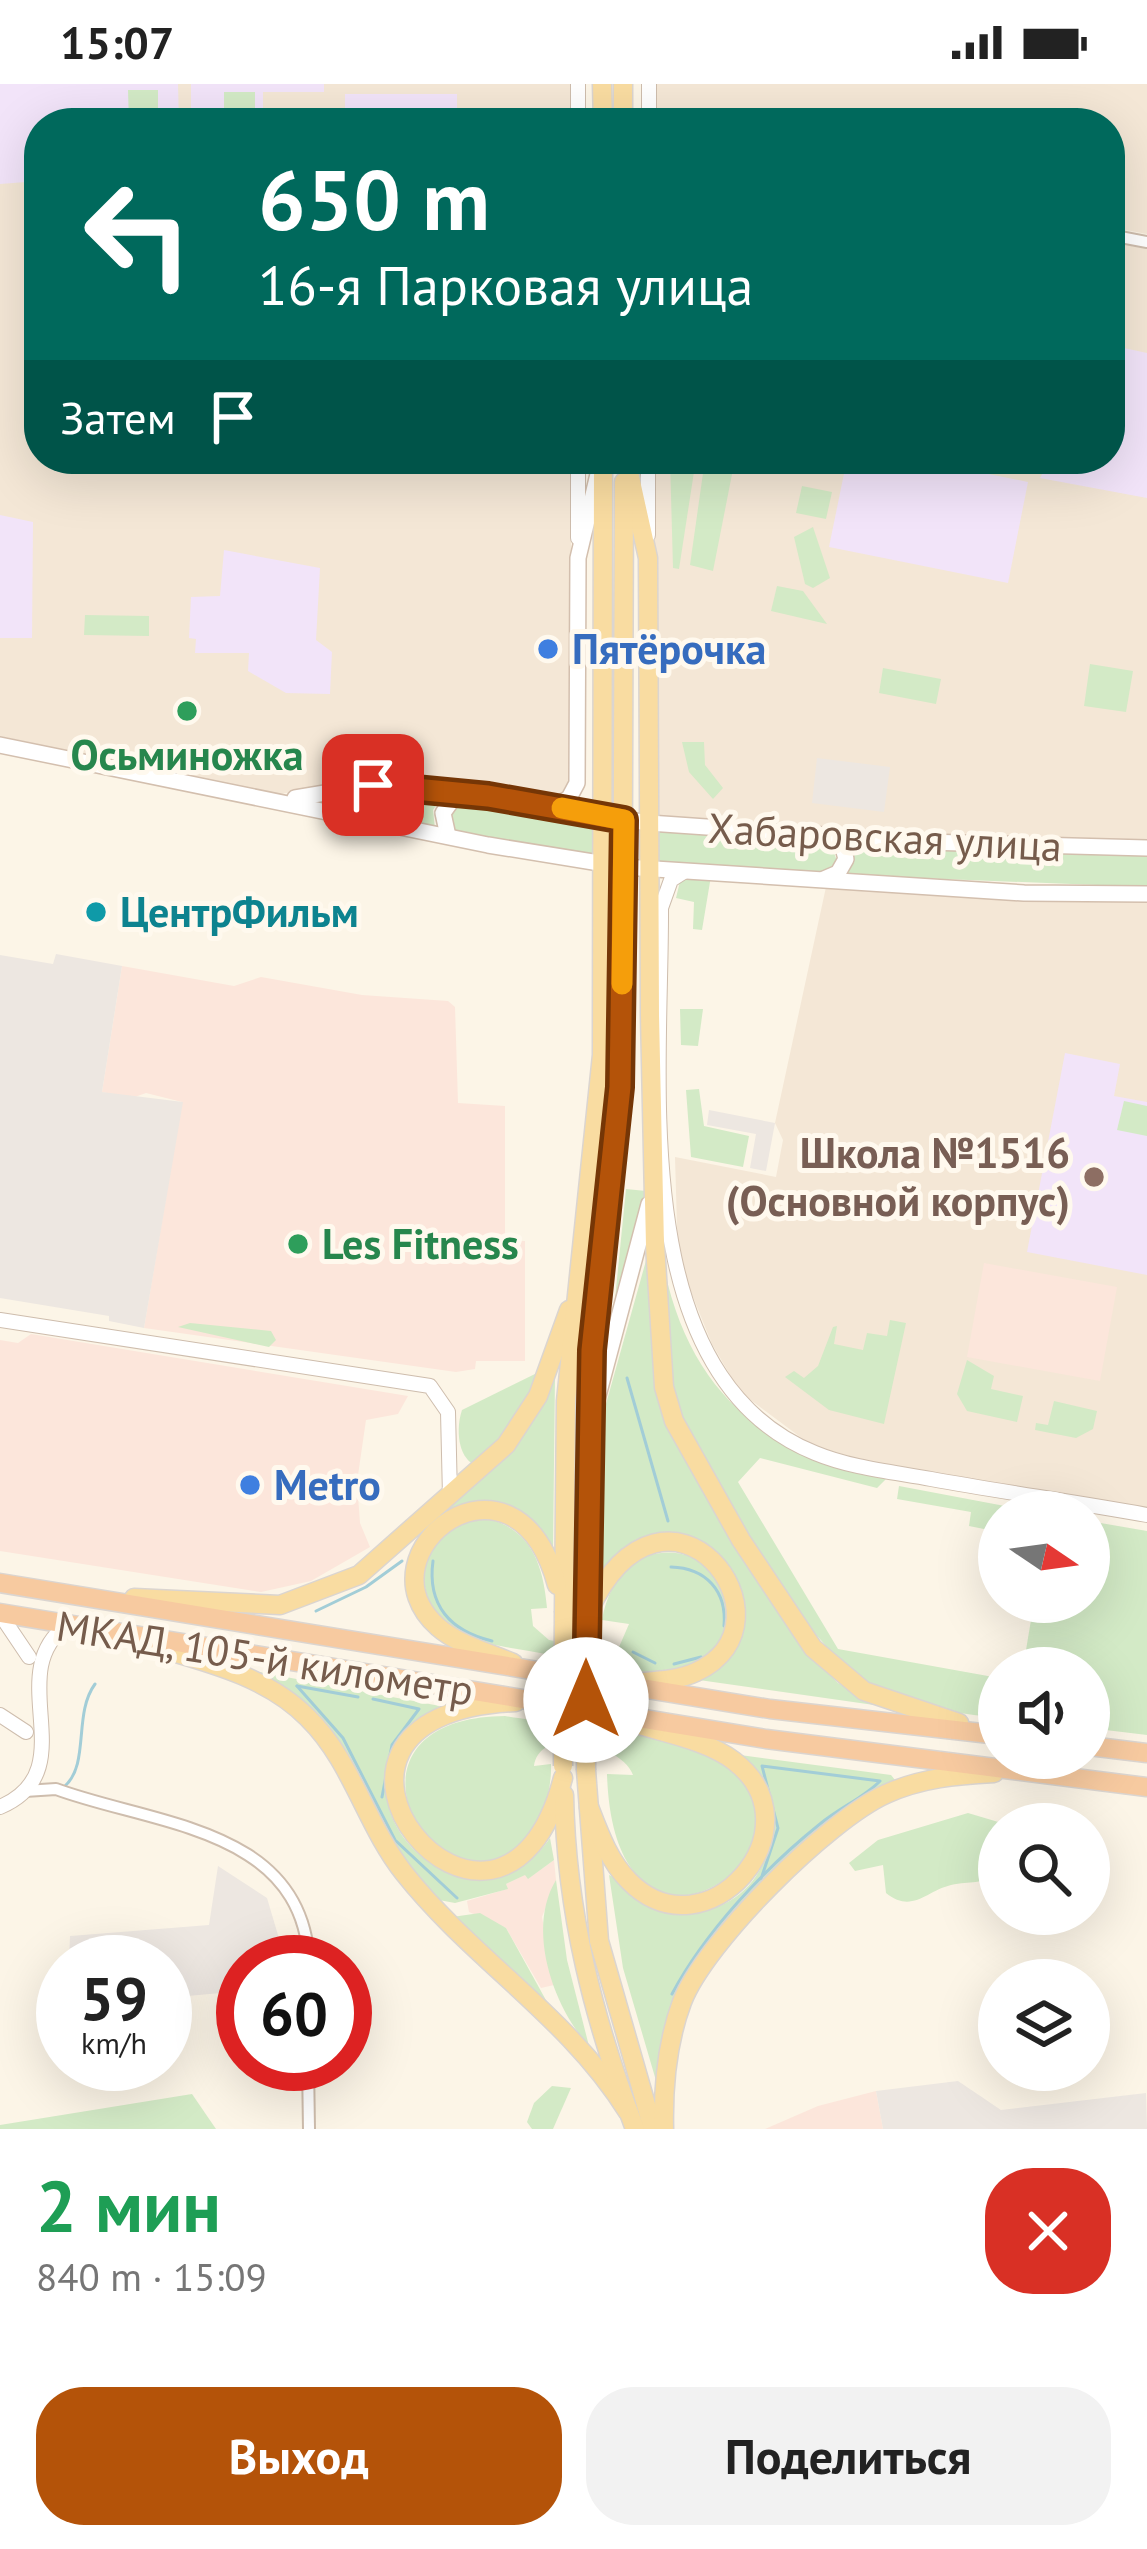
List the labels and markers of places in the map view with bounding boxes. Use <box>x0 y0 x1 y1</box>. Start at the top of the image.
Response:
place label: Пятёрочка <box>572 621 766 676</box>
marker: Пятёрочка <box>535 636 561 662</box>
marker: Осьминожка <box>174 698 200 724</box>
place label: Осьминожка <box>70 727 304 782</box>
pin <box>322 734 424 836</box>
place label: ЦентрФильм <box>120 884 359 939</box>
marker: ЦентрФильм <box>83 899 109 925</box>
place label: Школа №1516 (Основной корпус) <box>726 1125 1070 1228</box>
marker: Школа №1516 (Основной корпус) <box>1081 1164 1107 1190</box>
place label: Les Fitness <box>322 1216 519 1271</box>
marker: Les Fitness <box>285 1231 311 1257</box>
place label: Metro <box>274 1457 381 1512</box>
marker: Metro <box>237 1472 263 1498</box>

